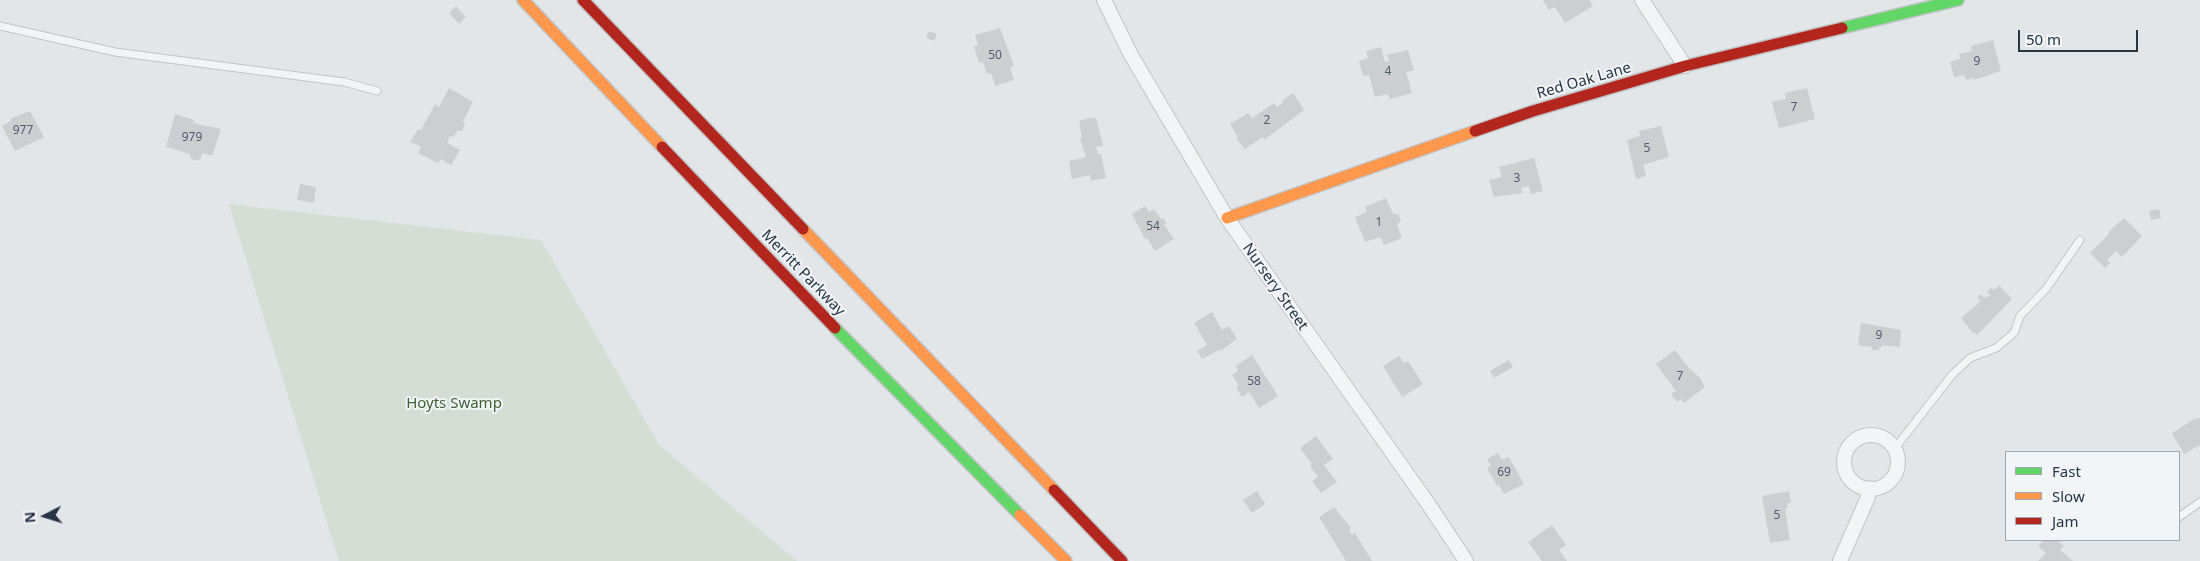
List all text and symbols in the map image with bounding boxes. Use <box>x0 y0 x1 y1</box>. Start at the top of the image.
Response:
scale bar <box>2020 20 2140 52</box>
text: 50 m <box>2026 29 2061 49</box>
house number: 50 <box>988 49 1002 63</box>
house number: 9 <box>1974 55 1980 69</box>
street label: Red Oak Lane <box>1535 59 1633 103</box>
house number: 4 <box>1385 65 1391 79</box>
house number: 7 <box>1791 101 1797 115</box>
house number: 2 <box>1264 114 1270 128</box>
house number: 977 <box>13 124 33 138</box>
house number: 979 <box>182 131 202 145</box>
house number: 5 <box>1644 142 1650 156</box>
house number: 3 <box>1514 172 1520 186</box>
house number: 1 <box>1376 216 1382 230</box>
house number: 54 <box>1146 220 1160 234</box>
street label: Merritt Parkway <box>757 226 849 320</box>
street label: Nursery Street <box>1238 240 1312 334</box>
house number: 9 <box>1876 329 1882 343</box>
house number: 7 <box>1677 370 1683 384</box>
house number: 58 <box>1247 375 1261 389</box>
park label: Hoyts Swamp <box>406 395 502 413</box>
legend <box>2005 451 2180 541</box>
text: Fast <box>2052 461 2081 481</box>
house number: 69 <box>1497 466 1511 480</box>
text: Slow <box>2052 486 2085 506</box>
north arrow <box>20 491 70 541</box>
house number: 5 <box>1774 509 1780 523</box>
text: N <box>20 511 40 524</box>
text: Jam <box>2052 511 2079 531</box>

